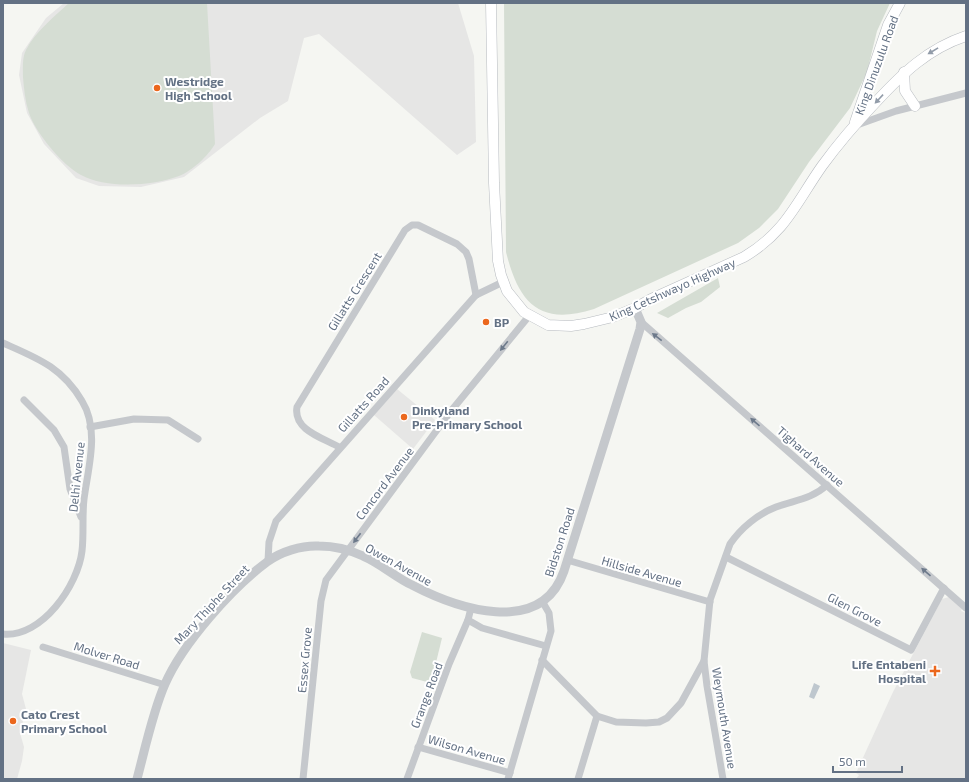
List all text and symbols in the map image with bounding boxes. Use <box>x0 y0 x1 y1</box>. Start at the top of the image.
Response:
street label: King Dinuzulu Road <box>851 13 901 117</box>
one-way arrow <box>927 47 939 54</box>
place label: Westridge High School <box>165 74 232 102</box>
marker: Westridge High School <box>152 83 162 93</box>
one-way arrow <box>874 94 884 104</box>
street label: Gillatts Crescent <box>324 249 384 333</box>
street label: King Cetshwayo Highway <box>607 254 738 323</box>
place label: BP <box>494 315 510 329</box>
marker: BP <box>481 317 491 327</box>
one-way arrow <box>652 332 663 341</box>
one-way arrow <box>500 341 509 352</box>
street label: Gillatts Road <box>334 373 392 435</box>
place label: Dinkyland Pre-Primary School <box>412 403 522 432</box>
marker: Dinkyland Pre-Primary School <box>399 412 409 422</box>
one-way arrow <box>750 417 761 426</box>
street label: Tighard Avenue <box>775 423 847 489</box>
street label: Delhi Avenue <box>65 441 87 513</box>
street label: Concord Avenue <box>352 444 416 522</box>
street label: Bidston Road <box>541 506 577 578</box>
one-way arrow <box>353 533 361 543</box>
street label: Owen Avenue <box>363 540 435 588</box>
street label: Hillside Avenue <box>600 553 684 589</box>
street label: Mary Thiphe Street <box>171 561 252 647</box>
one-way arrow <box>921 568 932 577</box>
street label: Glen Grove <box>826 589 884 629</box>
street label: Essex Grove <box>294 626 314 694</box>
street label: Molver Road <box>72 638 142 672</box>
place label: Life Entabeni Hospital <box>852 657 926 685</box>
street label: Grange Road <box>407 660 445 730</box>
marker: Life Entabeni Hospital <box>929 665 941 677</box>
street label: Weymouth Avenue <box>710 666 740 770</box>
place label: Cato Crest Primary School <box>21 707 107 736</box>
marker: Cato Crest Primary School <box>8 716 18 726</box>
street label: Wilson Avenue <box>426 731 508 767</box>
scale bar <box>833 748 902 774</box>
text: 50 m <box>839 754 866 768</box>

